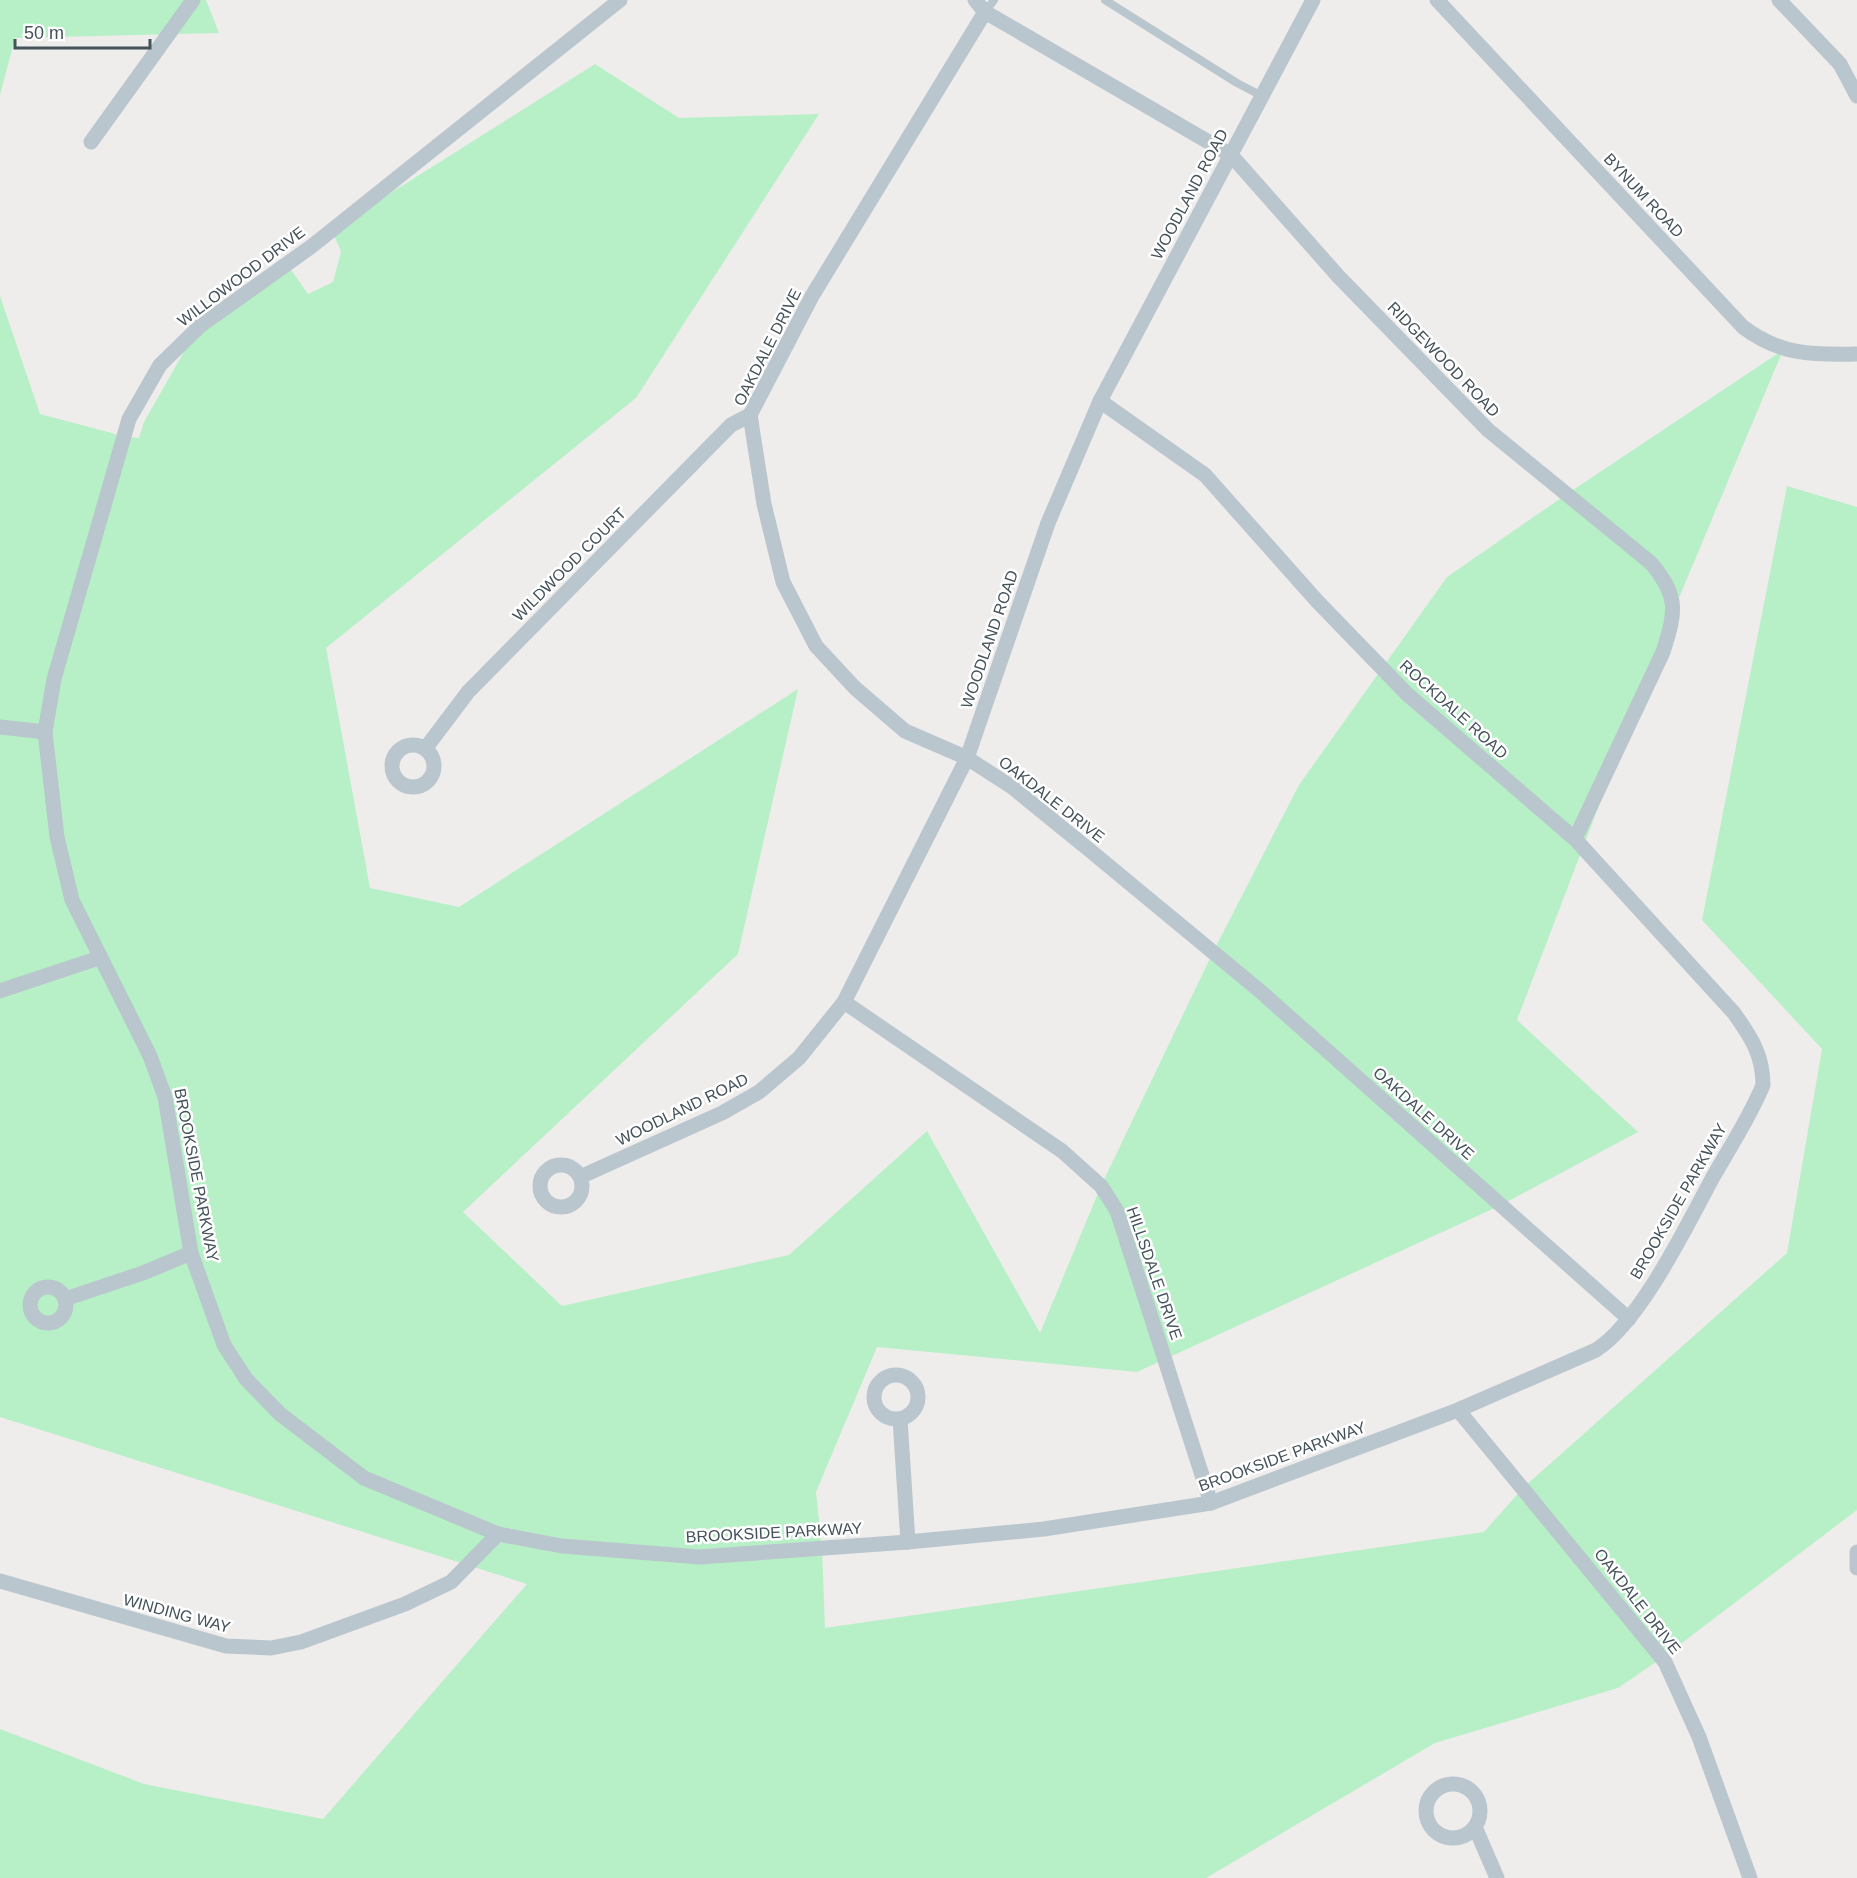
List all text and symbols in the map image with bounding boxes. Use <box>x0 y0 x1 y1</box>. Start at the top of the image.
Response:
scale bar <box>15 12 150 50</box>
text: 50 m <box>24 23 64 43</box>
street label: WOODLAND ROAD <box>1148 126 1231 262</box>
street label: BYNUM ROAD <box>1600 150 1687 241</box>
street label: WILLOWOOD DRIVE <box>174 223 308 330</box>
street label: OAKDALE DRIVE <box>731 286 804 409</box>
street label: RIDGEWOOD ROAD <box>1384 298 1503 420</box>
street label: WILDWOOD COURT <box>509 504 629 624</box>
street label: WOODLAND ROAD <box>958 568 1021 710</box>
street label: ROCKDALE ROAD <box>1396 657 1511 762</box>
street label: OAKDALE DRIVE <box>996 753 1108 846</box>
street label: OAKDALE DRIVE <box>1370 1064 1477 1163</box>
street label: WOODLAND ROAD <box>613 1070 751 1149</box>
street label: BROOKSIDE PARKWAY <box>171 1087 222 1264</box>
street label: BROOKSIDE PARKWAY <box>1627 1120 1730 1282</box>
street label: HILLSDALE DRIVE <box>1124 1204 1185 1342</box>
street label: BROOKSIDE PARKWAY <box>1196 1418 1368 1495</box>
street label: BROOKSIDE PARKWAY <box>685 1519 863 1546</box>
street label: OAKDALE DRIVE <box>1591 1545 1684 1657</box>
street label: WINDING WAY <box>121 1591 233 1636</box>

